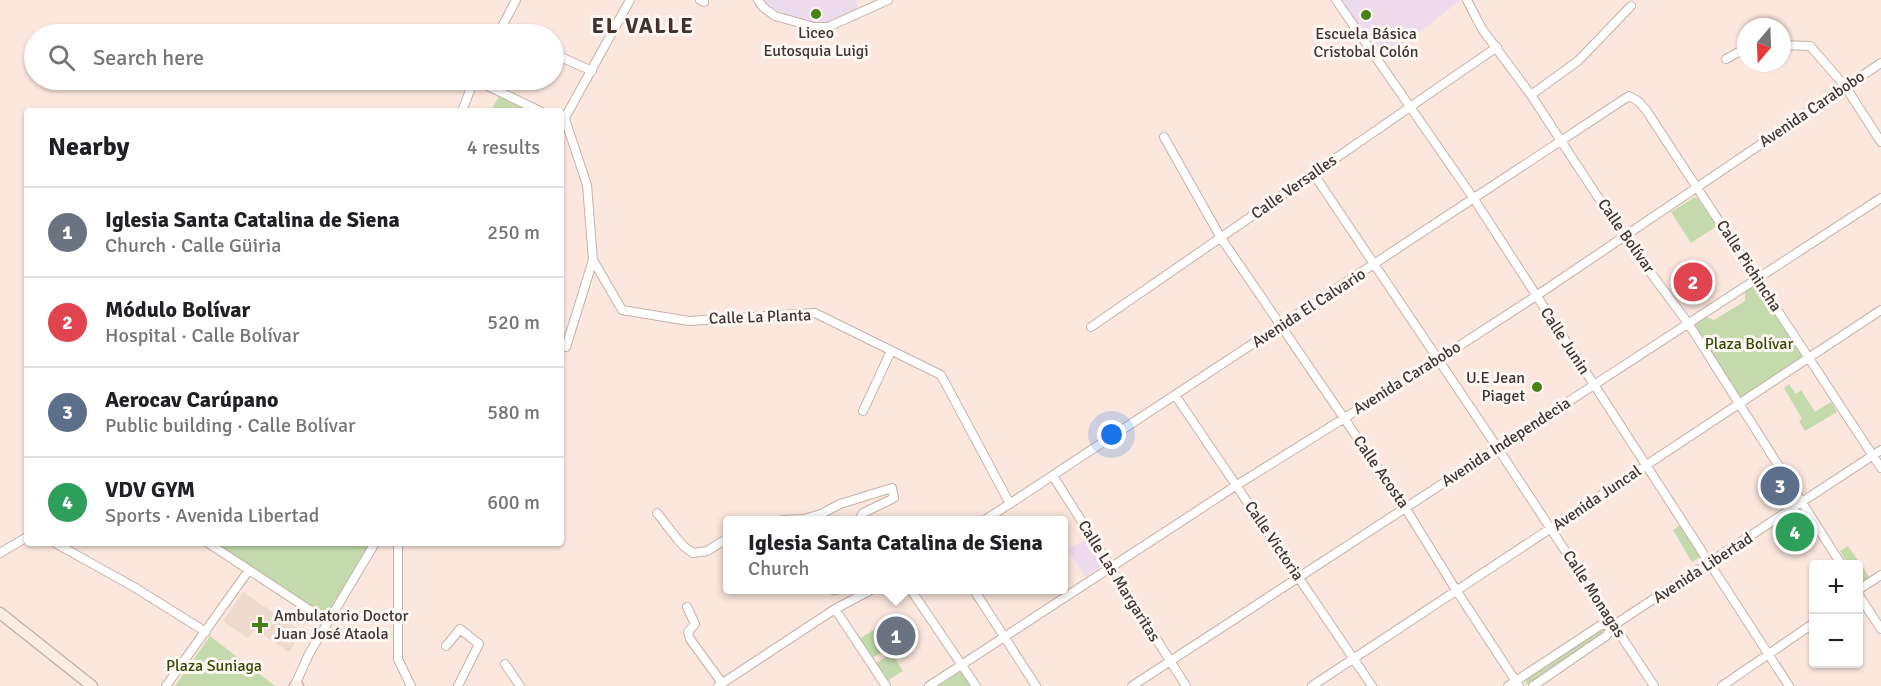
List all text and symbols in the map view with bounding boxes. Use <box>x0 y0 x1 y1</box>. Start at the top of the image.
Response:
marker: Liceo Eutosquia Luigi <box>809 7 823 21</box>
marker: Escuela Básica Cristobal Colón <box>1359 8 1373 22</box>
district label: EL VALLE <box>592 12 694 39</box>
north arrow <box>1737 18 1791 72</box>
place label: Liceo Eutosquia Luigi <box>763 23 869 61</box>
search box <box>24 24 564 90</box>
place label: Escuela Básica Cristobal Colón <box>1313 24 1419 62</box>
icon: search <box>45 41 78 74</box>
text: Search here <box>93 44 204 71</box>
street label: Avenida Carabobo <box>1755 66 1869 152</box>
text: Nearby <box>48 131 129 163</box>
text: 4 results <box>467 135 540 160</box>
street label: Calle Versalles <box>1247 150 1341 224</box>
street label: Calle Bolívar <box>1593 195 1659 277</box>
text: Iglesia Santa Catalina de Siena <box>105 206 400 233</box>
street label: Calle Pichincha <box>1712 216 1786 316</box>
text: 1 <box>62 220 73 245</box>
text: 250 m <box>487 220 540 245</box>
text: Church · Calle Güiria <box>105 233 281 258</box>
pin: 2 <box>1674 260 1712 304</box>
street label: Avenida El Calvario <box>1248 264 1370 352</box>
text: Módulo Bolívar <box>105 296 250 323</box>
street label: Calle Junin <box>1536 304 1594 378</box>
street label: Calle La Planta <box>708 305 812 329</box>
text: 2 <box>62 310 73 335</box>
text: 520 m <box>487 310 540 335</box>
text: Hospital · Calle Bolívar <box>105 323 299 348</box>
park label: Plaza Bolívar <box>1705 334 1793 354</box>
street label: Avenida Carabobo <box>1350 337 1464 419</box>
place label: U.E Jean Piaget <box>1466 368 1525 406</box>
marker: U.E Jean Piaget <box>1530 380 1544 394</box>
text: Aerocav Carúpano <box>105 386 279 413</box>
street label: Avenida Independecia <box>1438 393 1574 491</box>
text: 3 <box>62 400 73 425</box>
text: 580 m <box>487 400 540 425</box>
text: Public building · Calle Bolívar <box>105 413 355 438</box>
your location <box>1097 420 1126 449</box>
street label: Calle Acosta <box>1349 432 1413 512</box>
street label: Avenida Juncal <box>1549 461 1645 535</box>
pin: 3 <box>1760 464 1800 508</box>
text: VDV GYM <box>105 476 195 503</box>
text: 4 <box>62 490 73 515</box>
text: 600 m <box>487 490 540 515</box>
street label: Calle Victoria <box>1240 497 1308 585</box>
text: Sports · Avenida Libertad <box>105 503 319 528</box>
pin: 4 <box>1776 510 1814 554</box>
popup <box>723 516 1068 594</box>
street label: Calle Las Margaritas <box>1074 517 1164 645</box>
street label: Avenida Libertad <box>1649 528 1757 608</box>
text: Iglesia Santa Catalina de Siena <box>748 529 1043 556</box>
street label: Calle Monagas <box>1558 547 1630 641</box>
text: Church <box>748 556 809 581</box>
map controls <box>1809 560 1863 668</box>
button: + <box>1809 560 1863 614</box>
place label: Ambulatorio Doctor Juan José Ataola <box>274 606 409 644</box>
pin: 1 <box>876 614 916 658</box>
button: − <box>1809 614 1863 668</box>
marker: Ambulatorio Doctor Juan José Ataola <box>251 616 269 634</box>
park label: Plaza Suniaga <box>166 656 262 676</box>

